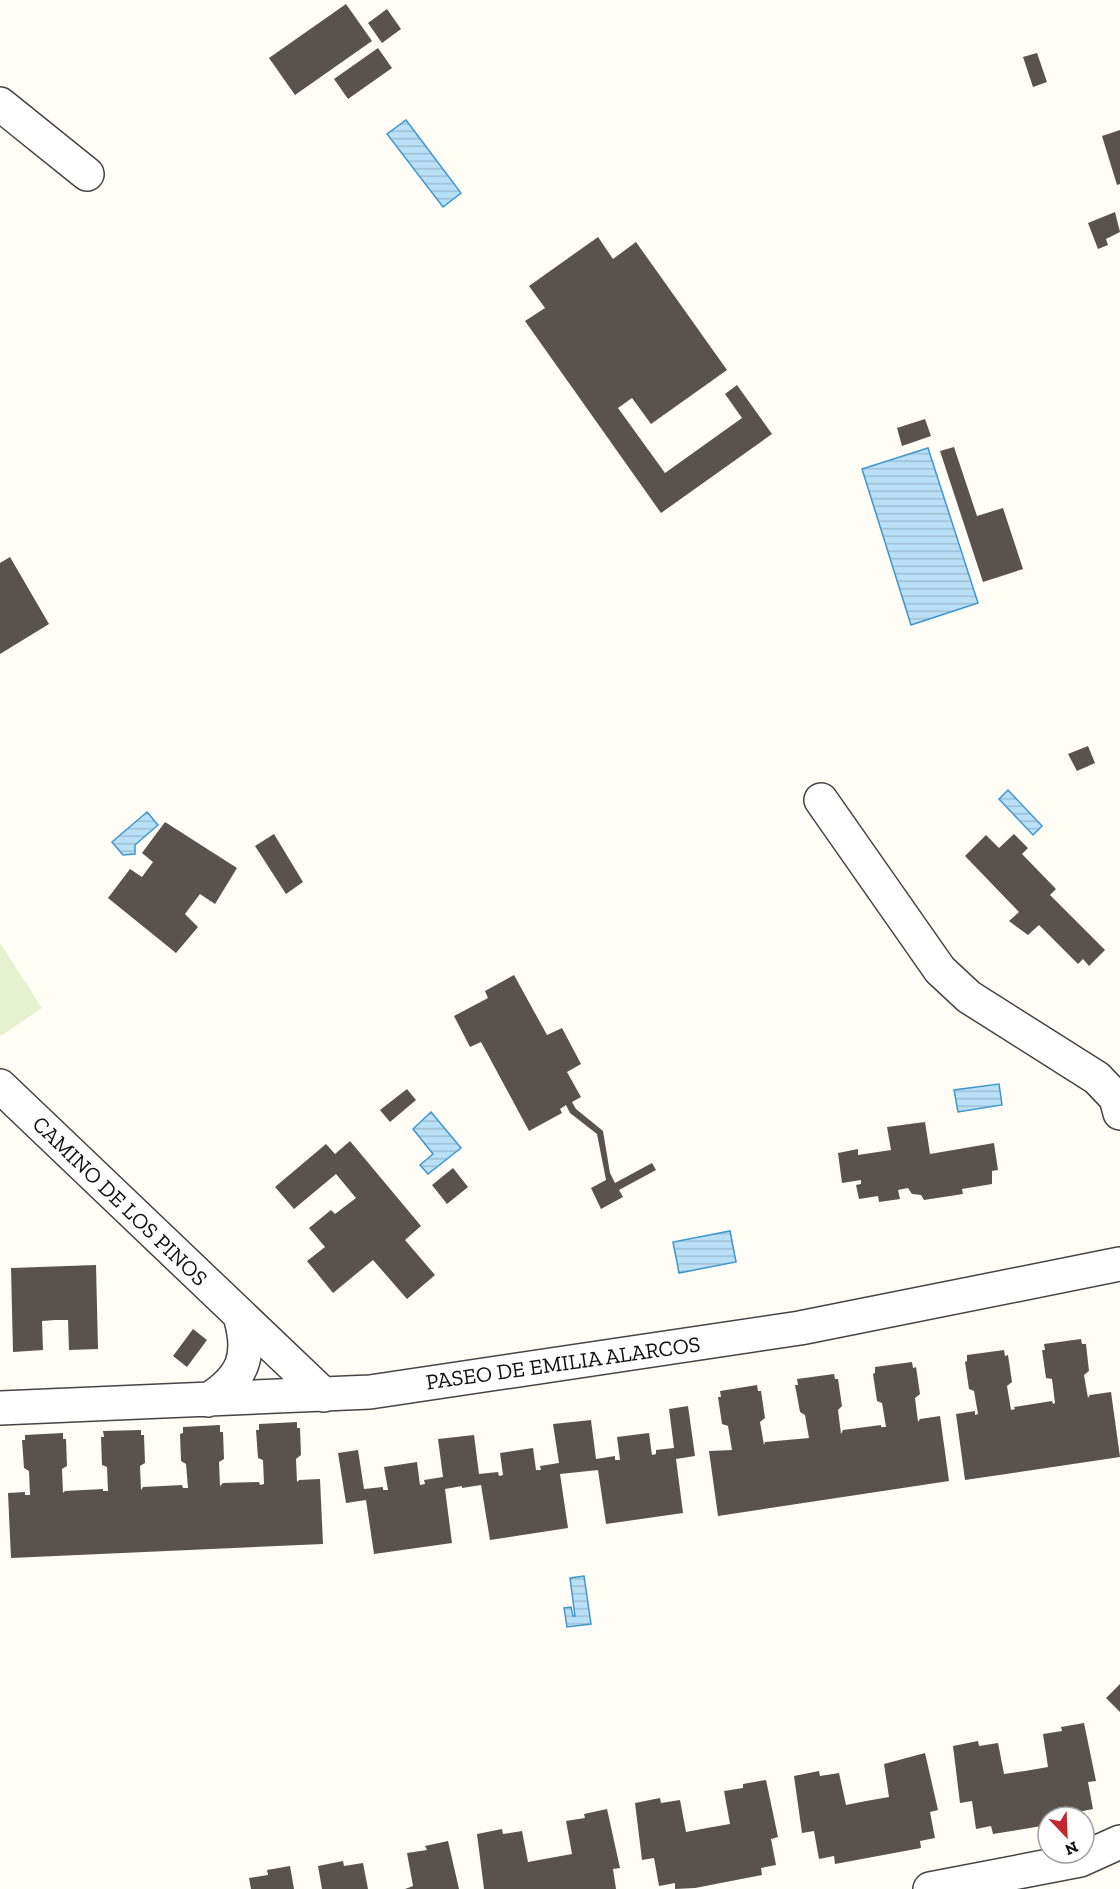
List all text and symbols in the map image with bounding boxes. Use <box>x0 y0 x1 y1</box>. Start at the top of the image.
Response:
street label: CAMINO DE LOS PINOS <box>27 1110 213 1292</box>
street label: PASEO DE EMILIA ALARCOS <box>424 1330 702 1396</box>
north arrow <box>1036 1805 1096 1865</box>
text: N <box>1062 1837 1081 1859</box>

